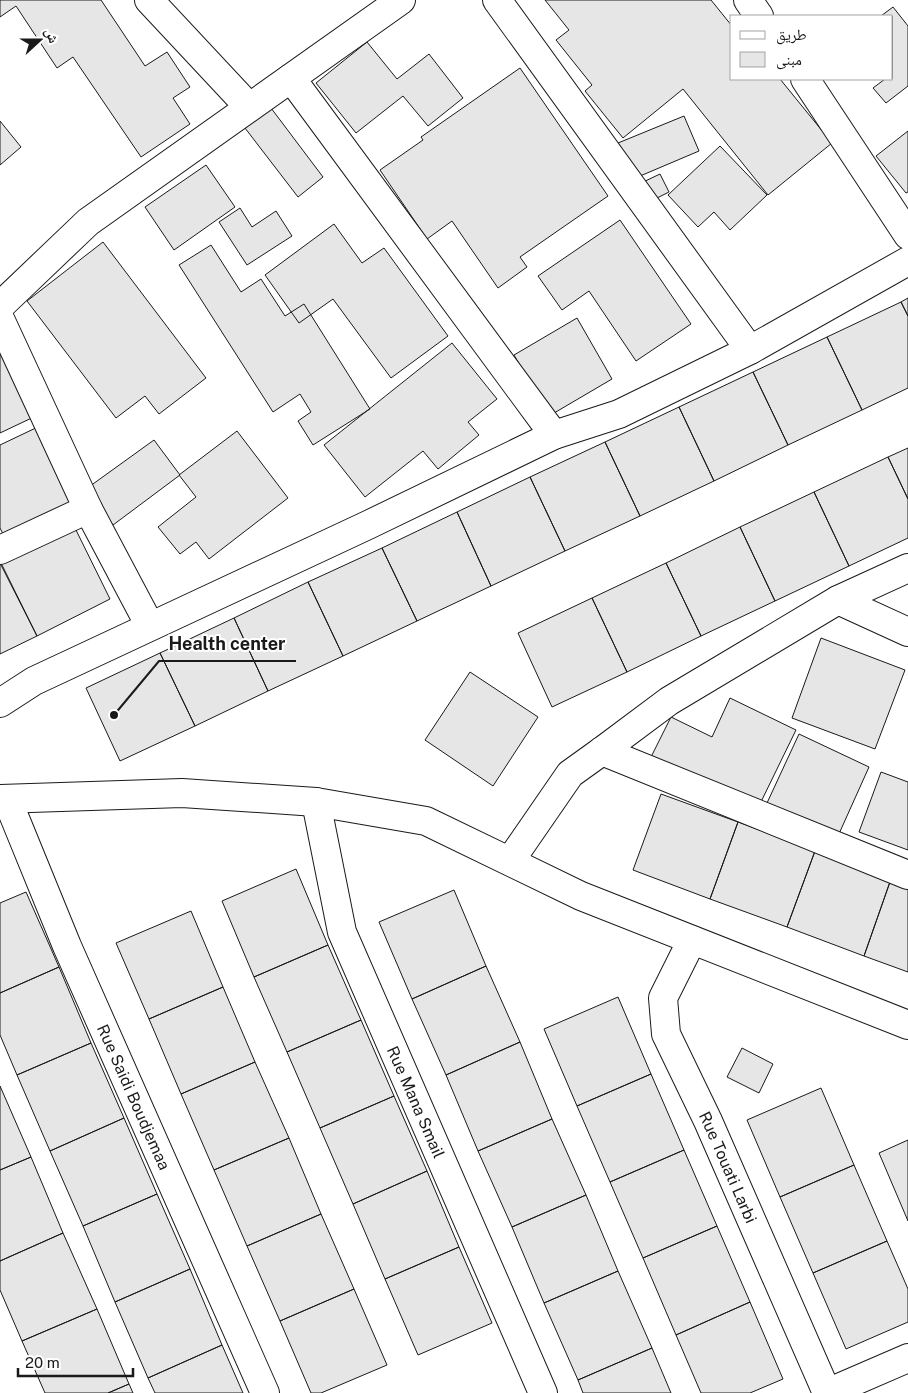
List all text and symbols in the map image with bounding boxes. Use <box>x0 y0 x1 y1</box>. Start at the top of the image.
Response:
north arrow <box>15 15 65 65</box>
legend <box>730 15 893 80</box>
text: ش <box>41 26 62 46</box>
text: طريق <box>776 26 807 45</box>
text: مبنى <box>776 51 802 70</box>
callout: Health center <box>159 628 296 661</box>
text: Health center <box>168 633 286 654</box>
street label: Rue Saidi Boudjemaa <box>93 1021 174 1173</box>
street label: Rue Mana Smail <box>383 1043 449 1161</box>
street label: Rue Touati Larbi <box>695 1108 761 1226</box>
scale bar <box>18 1346 132 1378</box>
text: 20 m <box>25 1354 60 1371</box>

